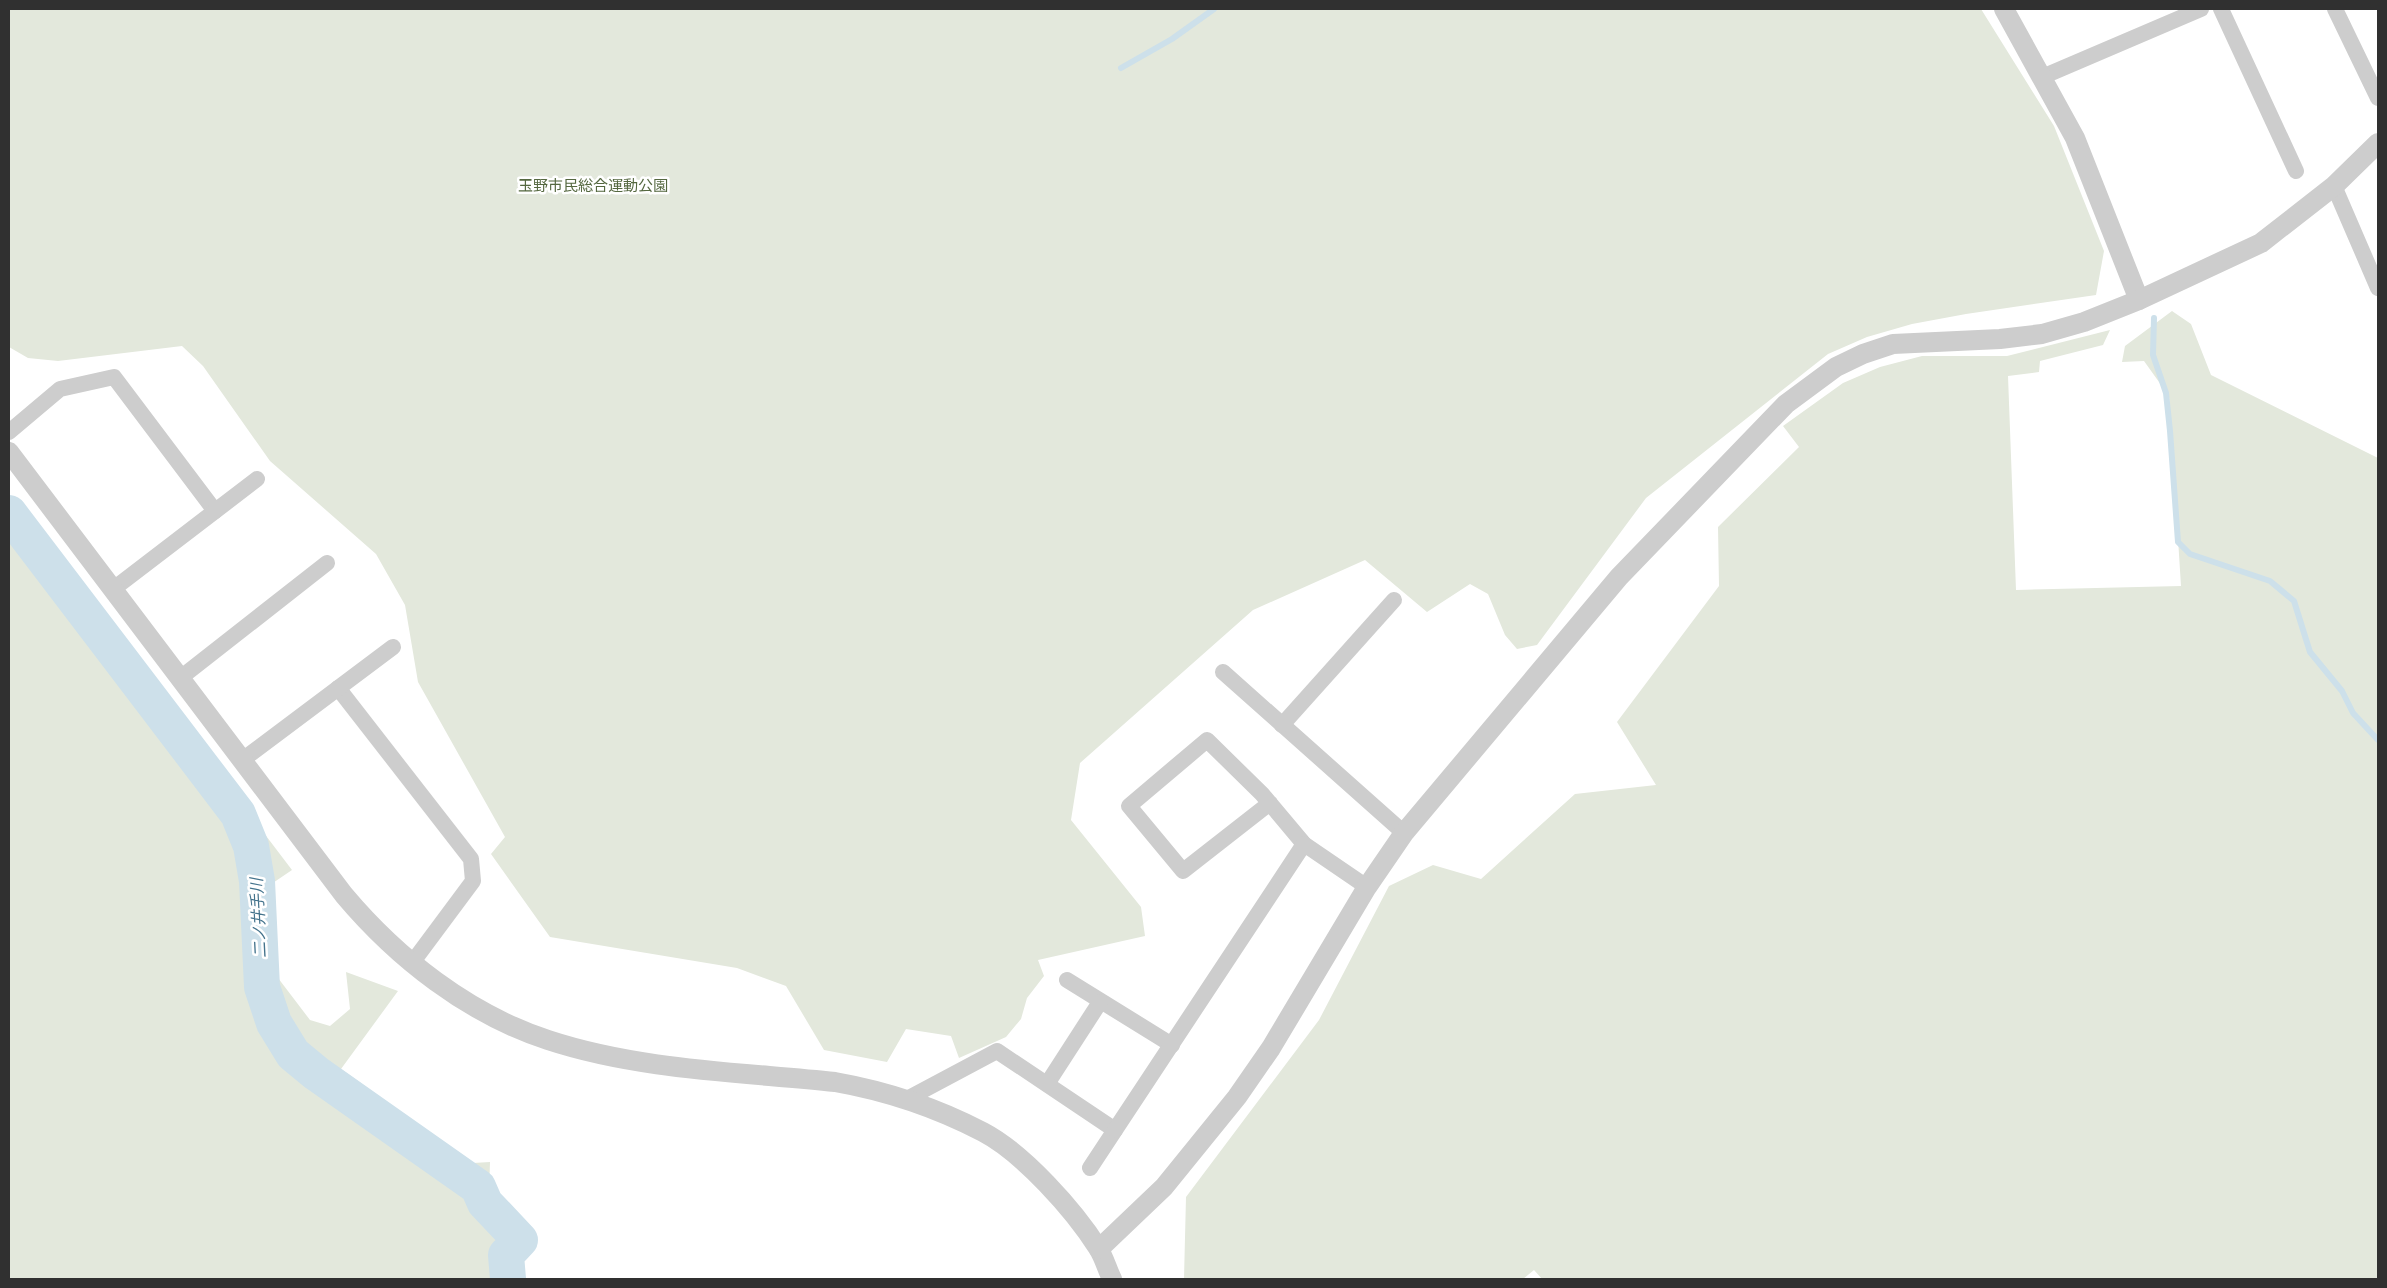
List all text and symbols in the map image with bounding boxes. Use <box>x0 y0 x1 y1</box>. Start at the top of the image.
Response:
park label: 玉野市民総合運動公園 <box>518 175 668 196</box>
water label: 二ノ井手川 <box>245 875 271 959</box>

